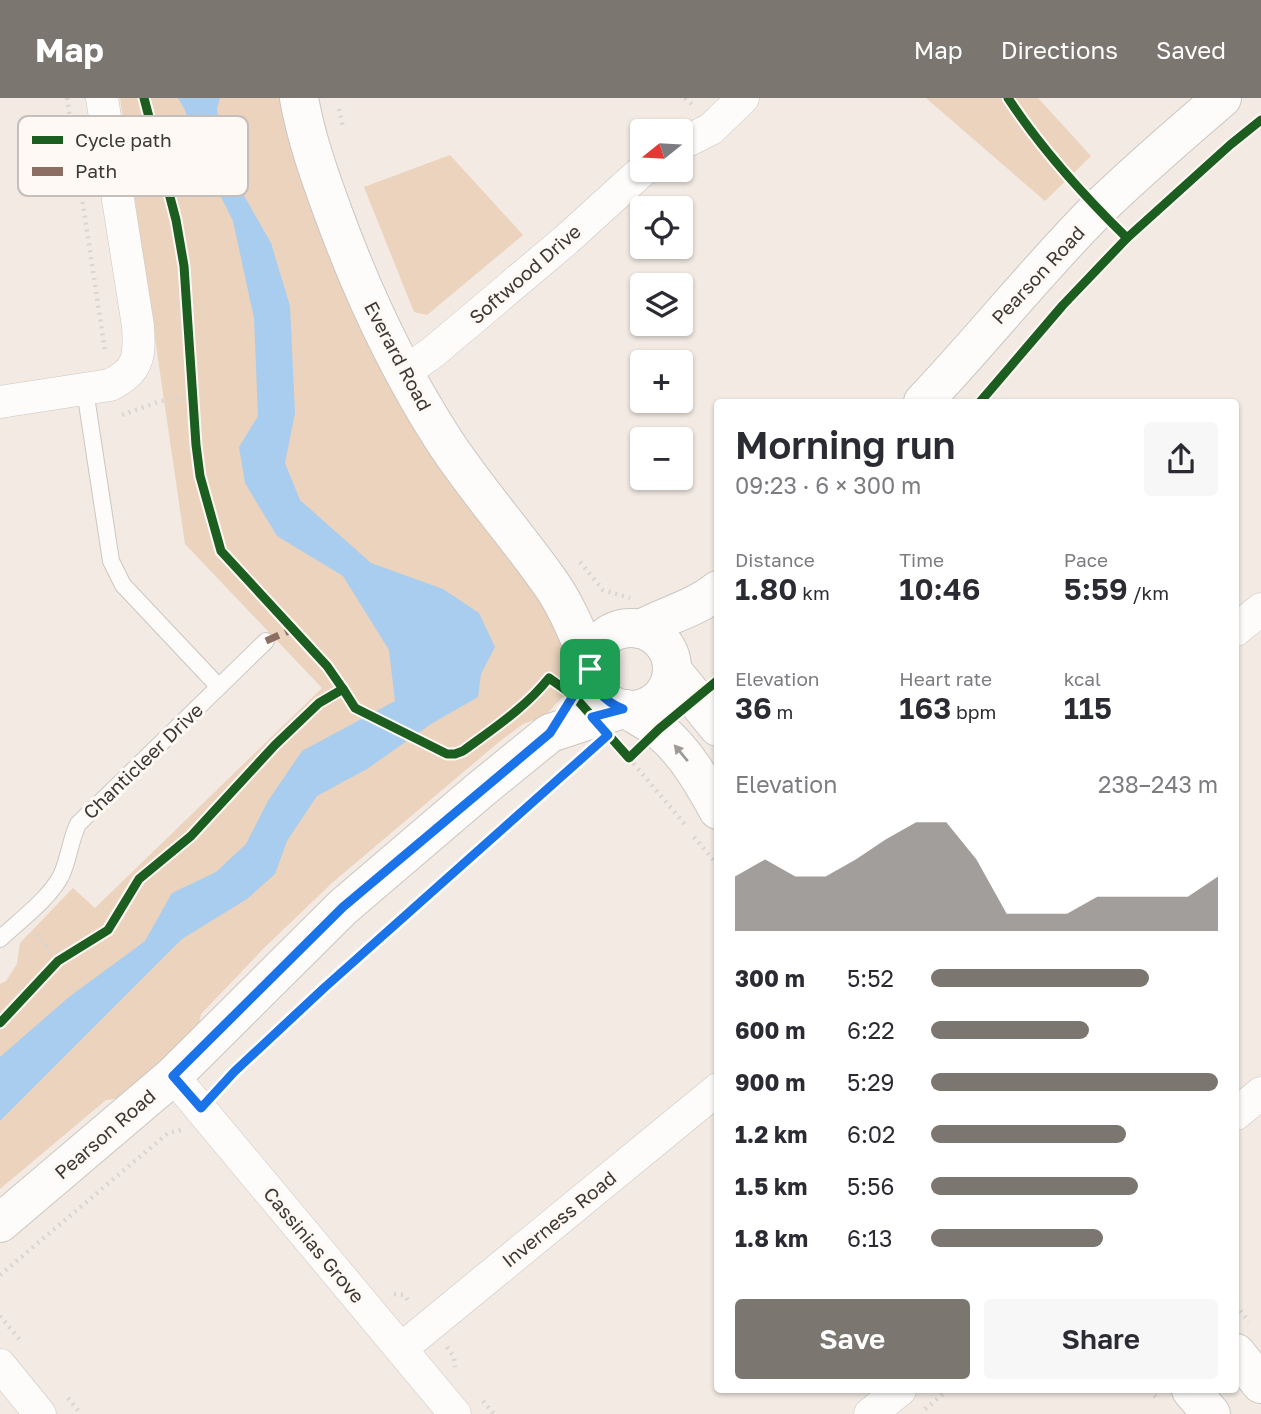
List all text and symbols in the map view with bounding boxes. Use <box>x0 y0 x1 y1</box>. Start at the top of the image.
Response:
text: Map <box>35 30 104 69</box>
text: Map <box>914 35 963 64</box>
text: Directions <box>1001 35 1118 64</box>
text: Saved <box>1156 35 1226 64</box>
legend <box>18 116 248 196</box>
north arrow <box>630 119 693 182</box>
map controls <box>630 119 693 490</box>
text: Cycle path <box>75 128 172 151</box>
text: Path <box>75 159 117 182</box>
button: locate <box>630 196 693 259</box>
street label: Softwood Drive <box>464 219 585 328</box>
street label: Pearson Road <box>986 221 1089 329</box>
button: layers <box>630 273 693 336</box>
street label: Everard Road <box>360 297 437 415</box>
button: + <box>630 350 693 413</box>
text: Morning run <box>735 422 956 467</box>
button: share <box>1144 422 1218 496</box>
button: − <box>630 427 693 490</box>
text: 09:23 · 6 × 300 m <box>735 471 921 499</box>
text: Distance <box>735 548 815 571</box>
text: Time <box>899 548 944 571</box>
text: Pace <box>1064 548 1108 571</box>
text: 1.80 <box>735 571 797 607</box>
text: 10:46 <box>899 571 980 607</box>
text: 5:59 <box>1064 571 1128 607</box>
text: km <box>797 581 830 604</box>
text: /km <box>1128 581 1169 604</box>
pin <box>560 639 620 699</box>
icon: arrive <box>571 650 609 688</box>
text: Elevation <box>735 667 820 690</box>
text: Heart rate <box>899 667 992 690</box>
text: kcal <box>1064 667 1101 690</box>
text: 36 <box>735 690 772 726</box>
text: 163 <box>899 690 951 726</box>
text: 115 <box>1064 690 1112 726</box>
street label: Chanticleer Drive <box>78 698 207 823</box>
text: m <box>772 700 793 723</box>
text: bpm <box>951 700 996 723</box>
one-way arrow <box>673 744 688 762</box>
text: Elevation <box>735 770 837 798</box>
text: 238–243 m <box>1098 770 1218 798</box>
text: 300 m <box>735 964 805 992</box>
text: 5:52 <box>847 964 894 992</box>
text: 600 m <box>735 1016 805 1044</box>
text: 6:22 <box>847 1016 895 1044</box>
text: 900 m <box>735 1068 805 1096</box>
text: 5:29 <box>847 1068 895 1096</box>
street label: Pearson Road <box>50 1084 160 1184</box>
text: 1.2 km <box>735 1120 807 1148</box>
text: 6:02 <box>847 1120 895 1148</box>
street label: Inverness Road <box>497 1166 620 1272</box>
text: 1.5 km <box>735 1172 807 1200</box>
text: 5:56 <box>847 1172 895 1200</box>
street label: Cassinias Grove <box>259 1182 370 1307</box>
text: 1.8 km <box>735 1224 808 1252</box>
text: 6:13 <box>847 1224 892 1252</box>
button: Save <box>735 1299 970 1379</box>
button: Share <box>984 1299 1218 1379</box>

